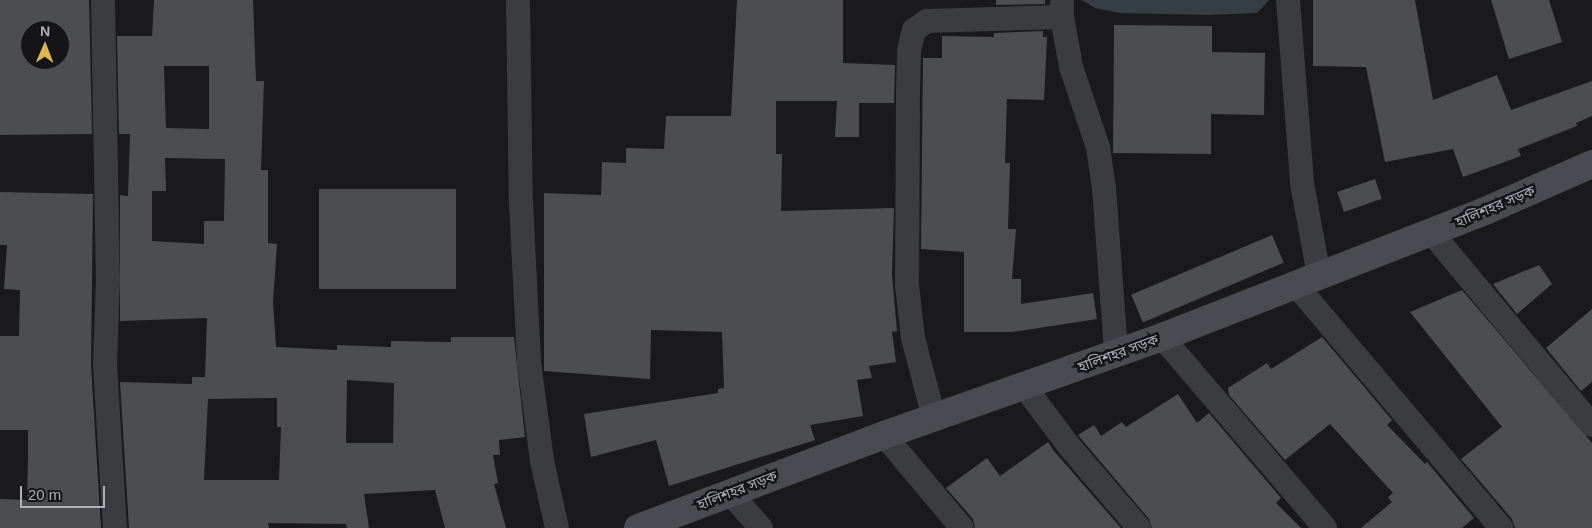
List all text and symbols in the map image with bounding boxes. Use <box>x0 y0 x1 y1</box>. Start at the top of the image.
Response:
north arrow <box>20 20 70 70</box>
text: N <box>40 23 50 39</box>
street label: হালিশহর সড়ক <box>1453 182 1537 230</box>
street label: হালিশহর সড়ক <box>1075 331 1161 375</box>
street label: হালিশহর সড়ক <box>695 467 779 513</box>
scale bar <box>22 476 108 508</box>
text: 20 m <box>28 486 61 503</box>

